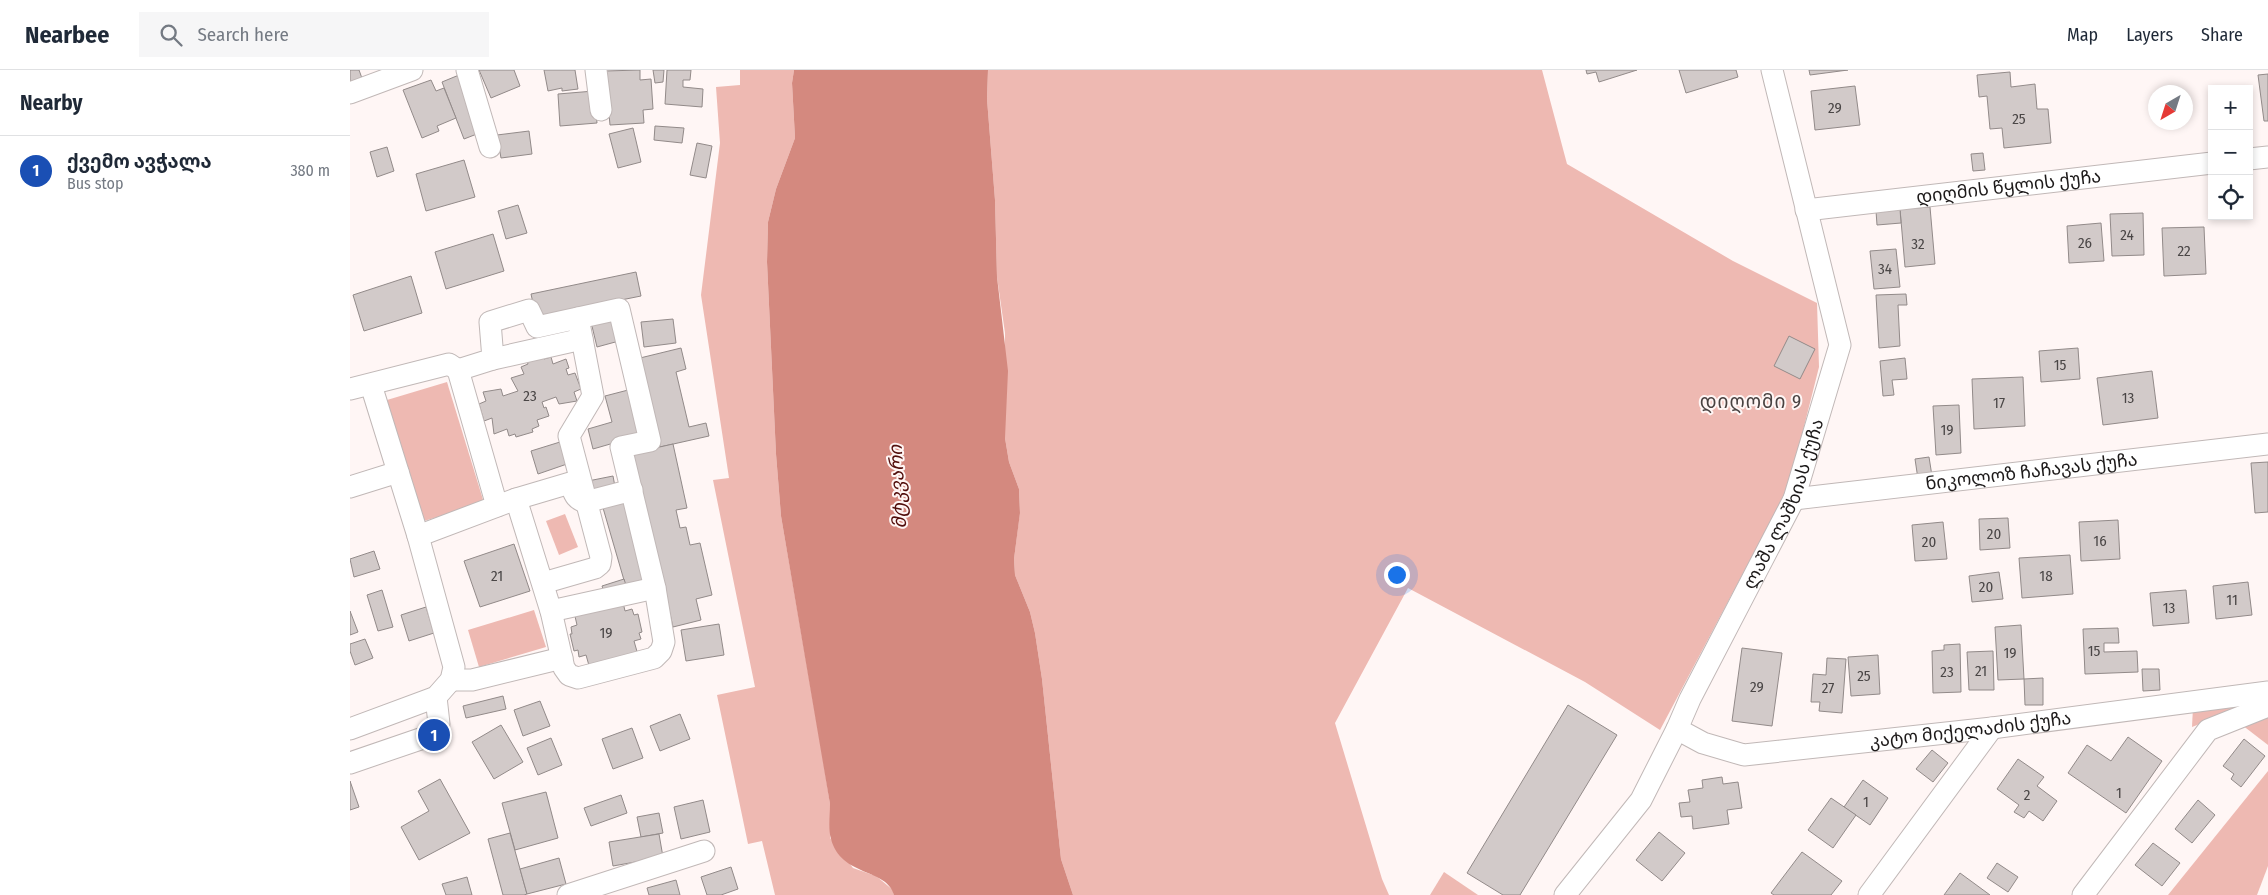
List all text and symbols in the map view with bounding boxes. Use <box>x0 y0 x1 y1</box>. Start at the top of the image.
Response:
search box <box>139 12 489 57</box>
text: Nearbee <box>25 21 109 49</box>
icon: search <box>157 21 185 49</box>
text: Search here <box>197 23 289 46</box>
text: Map <box>2067 24 2098 46</box>
text: Layers <box>2126 24 2173 46</box>
text: Share <box>2201 24 2243 46</box>
north arrow <box>2148 85 2193 130</box>
map controls <box>2208 85 2253 220</box>
button: + <box>2208 85 2253 130</box>
text: Nearby <box>20 90 82 116</box>
house number: 29 <box>1828 99 1842 117</box>
house number: 25 <box>2012 110 2026 128</box>
button: − <box>2208 130 2253 175</box>
text: ქვემო ავჭალა <box>67 150 212 173</box>
text: 1 <box>33 161 39 180</box>
text: 380 m <box>290 161 330 180</box>
street label: დიღმის წყლის ქუჩა <box>1915 165 2102 208</box>
text: Bus stop <box>67 174 123 193</box>
button: locate <box>2208 175 2253 220</box>
house number: 24 <box>2120 226 2134 244</box>
house number: 26 <box>2078 234 2092 252</box>
house number: 32 <box>1911 235 1925 253</box>
house number: 22 <box>2177 242 2191 260</box>
house number: 34 <box>1878 260 1892 278</box>
house number: 15 <box>2054 356 2066 374</box>
house number: 23 <box>523 387 537 405</box>
house number: 13 <box>2122 389 2135 407</box>
district label: დიღომი 9 <box>1700 390 1802 414</box>
house number: 17 <box>1993 394 2005 412</box>
street label: ლაშა ლაშხიას ქუჩა <box>1738 416 1828 593</box>
house number: 19 <box>1940 421 1954 439</box>
water label: მტკვარი <box>884 443 911 529</box>
street label: ნიკოლოზ ჩაჩავას ქუჩა <box>1924 448 2139 495</box>
house number: 20 <box>1987 525 2001 543</box>
house number: 16 <box>2093 532 2107 550</box>
house number: 20 <box>1922 533 1936 551</box>
your location <box>1384 562 1410 588</box>
house number: 21 <box>491 567 503 585</box>
house number: 18 <box>2039 567 2053 585</box>
house number: 20 <box>1979 578 1993 596</box>
house number: 11 <box>2226 591 2238 609</box>
house number: 13 <box>2163 599 2176 617</box>
house number: 19 <box>599 624 613 642</box>
house number: 15 <box>2088 642 2100 660</box>
house number: 19 <box>2003 644 2017 662</box>
house number: 21 <box>1975 662 1987 680</box>
house number: 23 <box>1940 663 1954 681</box>
house number: 25 <box>1857 667 1871 685</box>
house number: 29 <box>1750 678 1764 696</box>
house number: 27 <box>1822 679 1834 697</box>
street label: კატო მიქელაძის ქუჩა <box>1868 707 2072 752</box>
pin: 1 <box>418 716 450 754</box>
house number: 1 <box>2116 784 2122 802</box>
house number: 2 <box>2024 786 2031 804</box>
house number: 1 <box>1863 793 1869 811</box>

